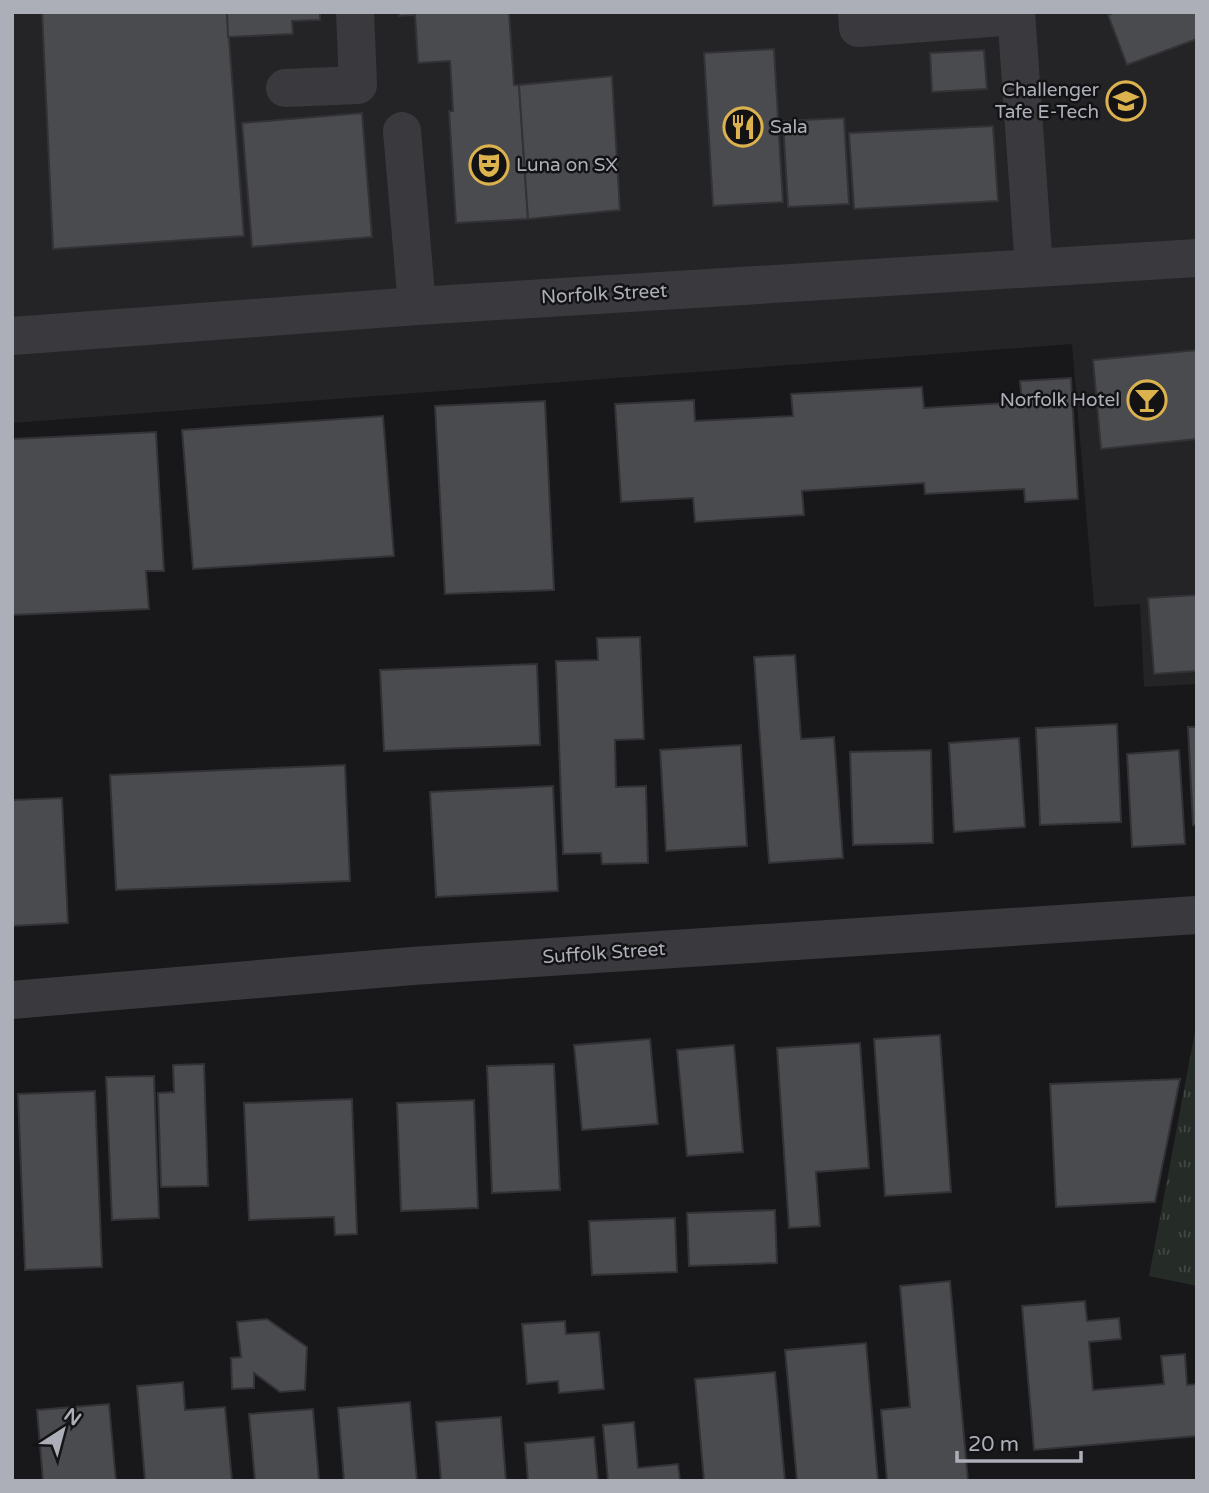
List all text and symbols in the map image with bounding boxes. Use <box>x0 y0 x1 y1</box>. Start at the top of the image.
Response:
place label: Challenger Tafe E-Tech <box>995 79 1100 123</box>
school or university icon: Challenger Tafe E-Tech <box>1105 80 1147 122</box>
restaurant icon: Sala <box>722 106 764 148</box>
place label: Sala <box>770 116 808 138</box>
theatre icon: Luna on SX <box>468 144 510 186</box>
place label: Luna on SX <box>516 154 618 176</box>
street label: Norfolk Street <box>540 280 668 308</box>
bar icon: Norfolk Hotel <box>1126 379 1168 421</box>
place label: Norfolk Hotel <box>1000 389 1120 411</box>
street label: Suffolk Street <box>542 938 666 968</box>
north arrow <box>28 1395 98 1465</box>
text: N <box>60 1404 85 1430</box>
scale bar <box>957 1420 1081 1464</box>
text: 20 m <box>968 1432 1019 1457</box>

